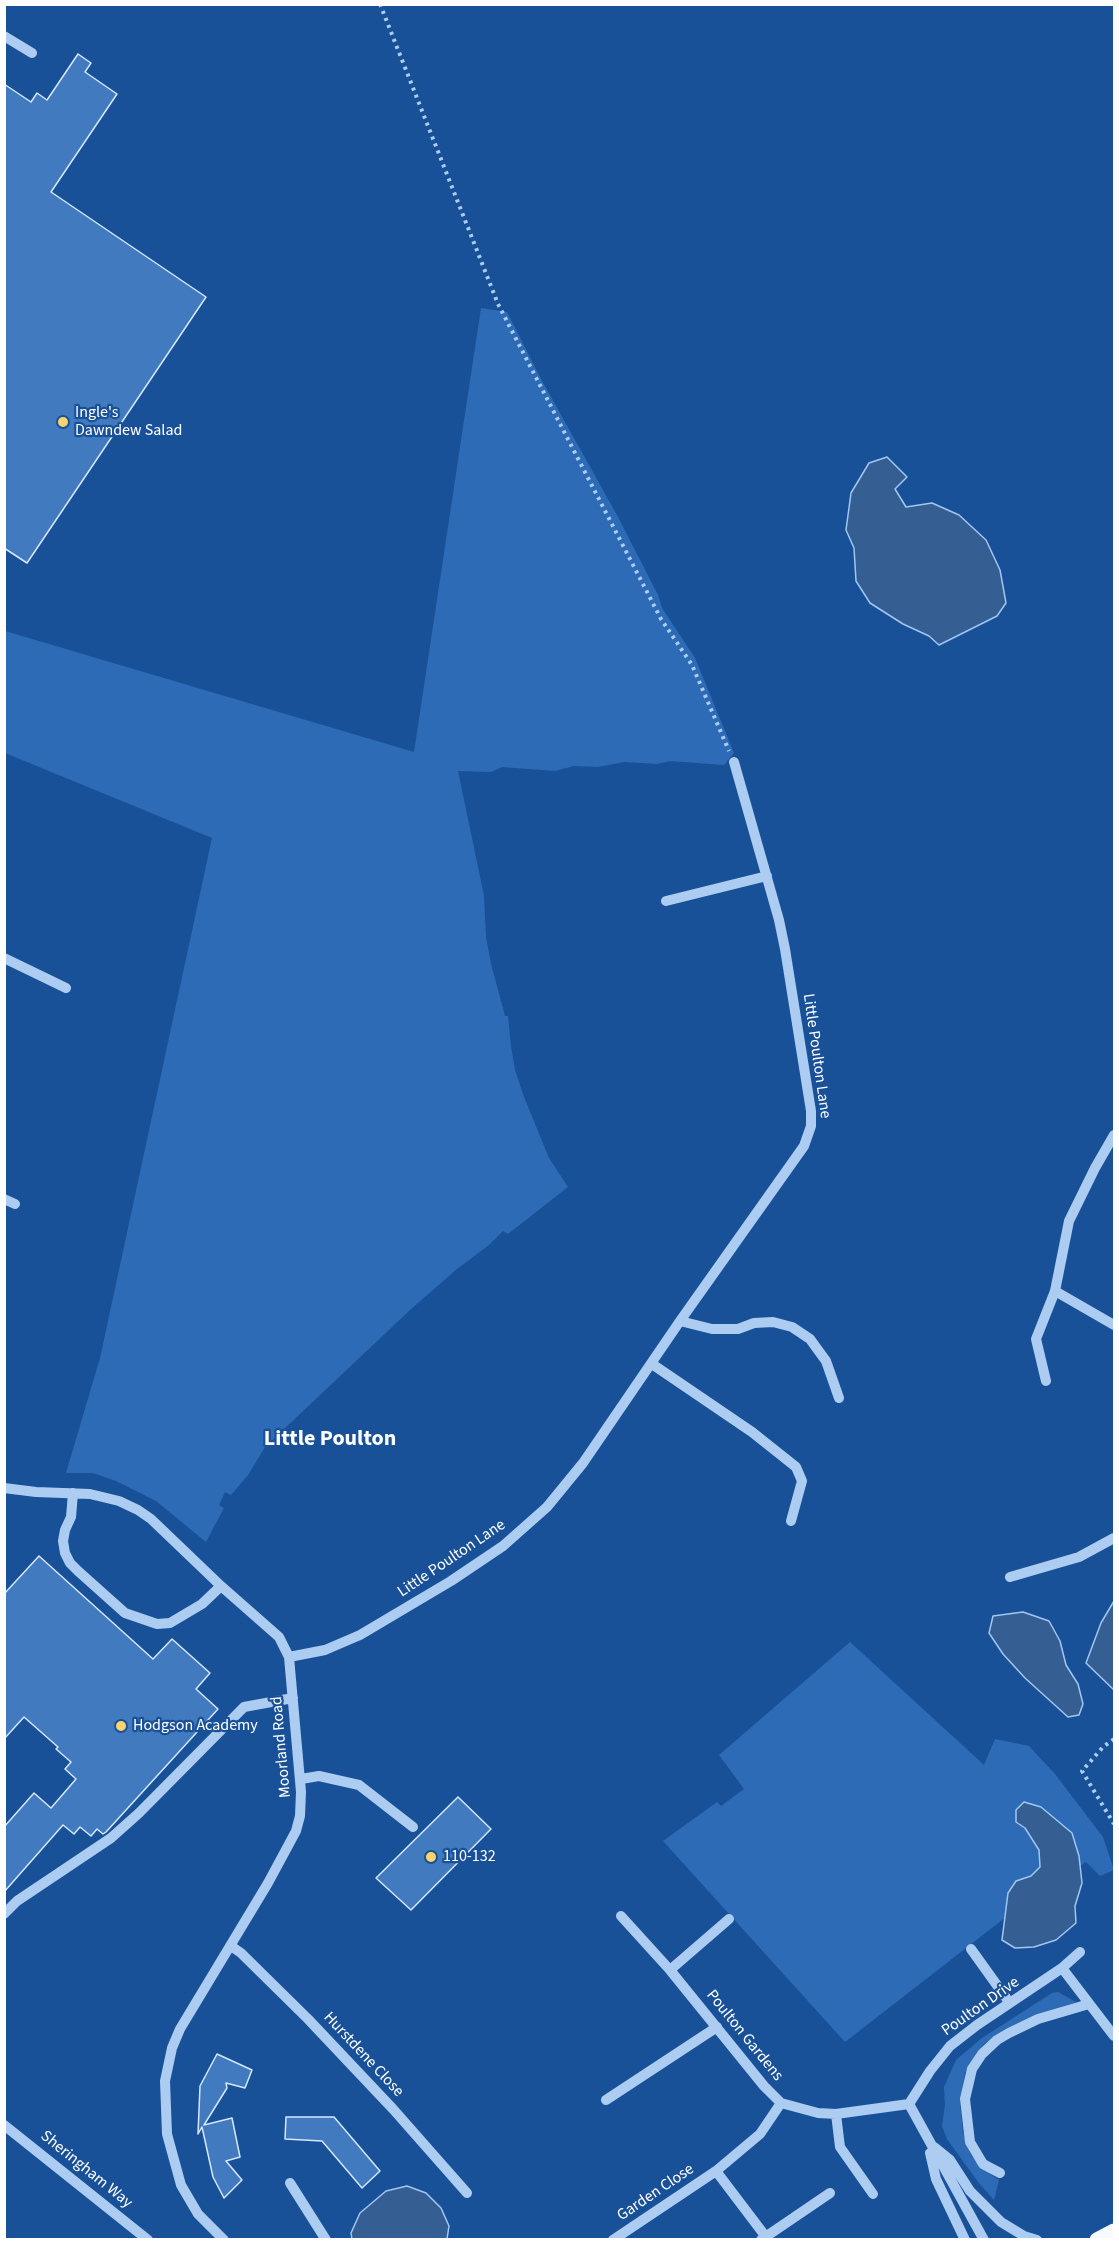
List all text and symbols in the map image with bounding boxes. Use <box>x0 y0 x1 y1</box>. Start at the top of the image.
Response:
place label: Ingle's Dawndew Salad <box>75 403 182 441</box>
marker: Ingle's Dawndew Salad <box>56 415 70 429</box>
street label: Little Poulton Lane <box>798 992 834 1120</box>
district label: Little Poulton <box>264 1427 396 1453</box>
street label: Little Poulton Lane <box>394 1516 510 1602</box>
street label: Moorland Road <box>268 1695 296 1799</box>
place label: Hodgson Academy <box>133 1716 258 1736</box>
marker: Hodgson Academy <box>114 1719 128 1733</box>
place label: 110-132 <box>443 1847 496 1867</box>
marker: 110-132 <box>424 1850 438 1864</box>
street label: Poulton Drive <box>938 1973 1024 2041</box>
street label: Poulton Gardens <box>701 1987 787 2085</box>
street label: Hurstdene Close <box>319 2008 407 2102</box>
street label: Sheringham Way <box>36 2127 136 2213</box>
street label: Garden Close <box>614 2160 698 2226</box>

